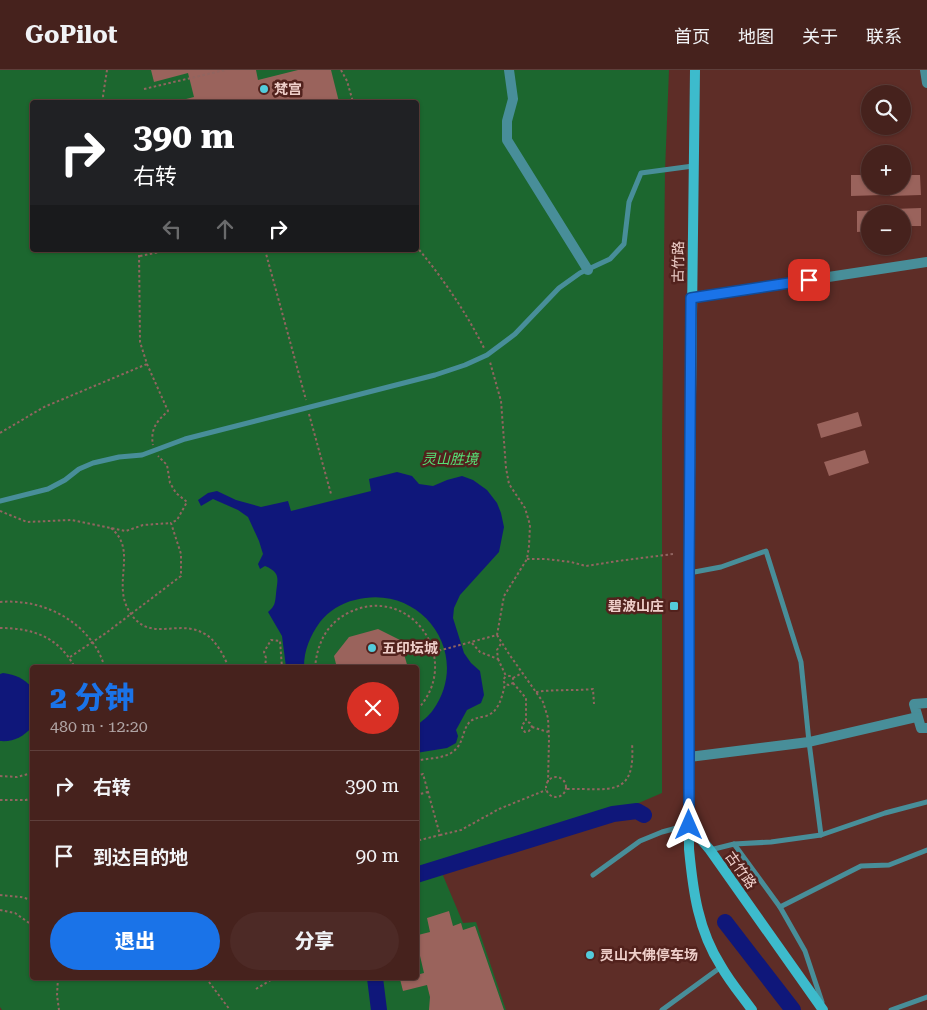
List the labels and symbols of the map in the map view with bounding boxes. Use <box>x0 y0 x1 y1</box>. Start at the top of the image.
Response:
place label: 梵宫 <box>274 81 302 97</box>
marker: 梵宫 <box>258 83 270 95</box>
street label: 古竹路 <box>670 241 686 283</box>
pin <box>788 259 830 301</box>
park label: 灵山胜境 <box>422 451 480 467</box>
place label: 碧波山庄 <box>608 598 664 614</box>
marker: 碧波山庄 <box>668 600 680 612</box>
place label: 五印坛城 <box>382 640 438 656</box>
marker: 五印坛城 <box>366 642 378 654</box>
position arrow <box>662 798 714 850</box>
street label: 古竹路 <box>722 848 760 892</box>
place label: 灵山大佛停车场 <box>600 947 698 963</box>
marker: 灵山大佛停车场 <box>584 949 596 961</box>

